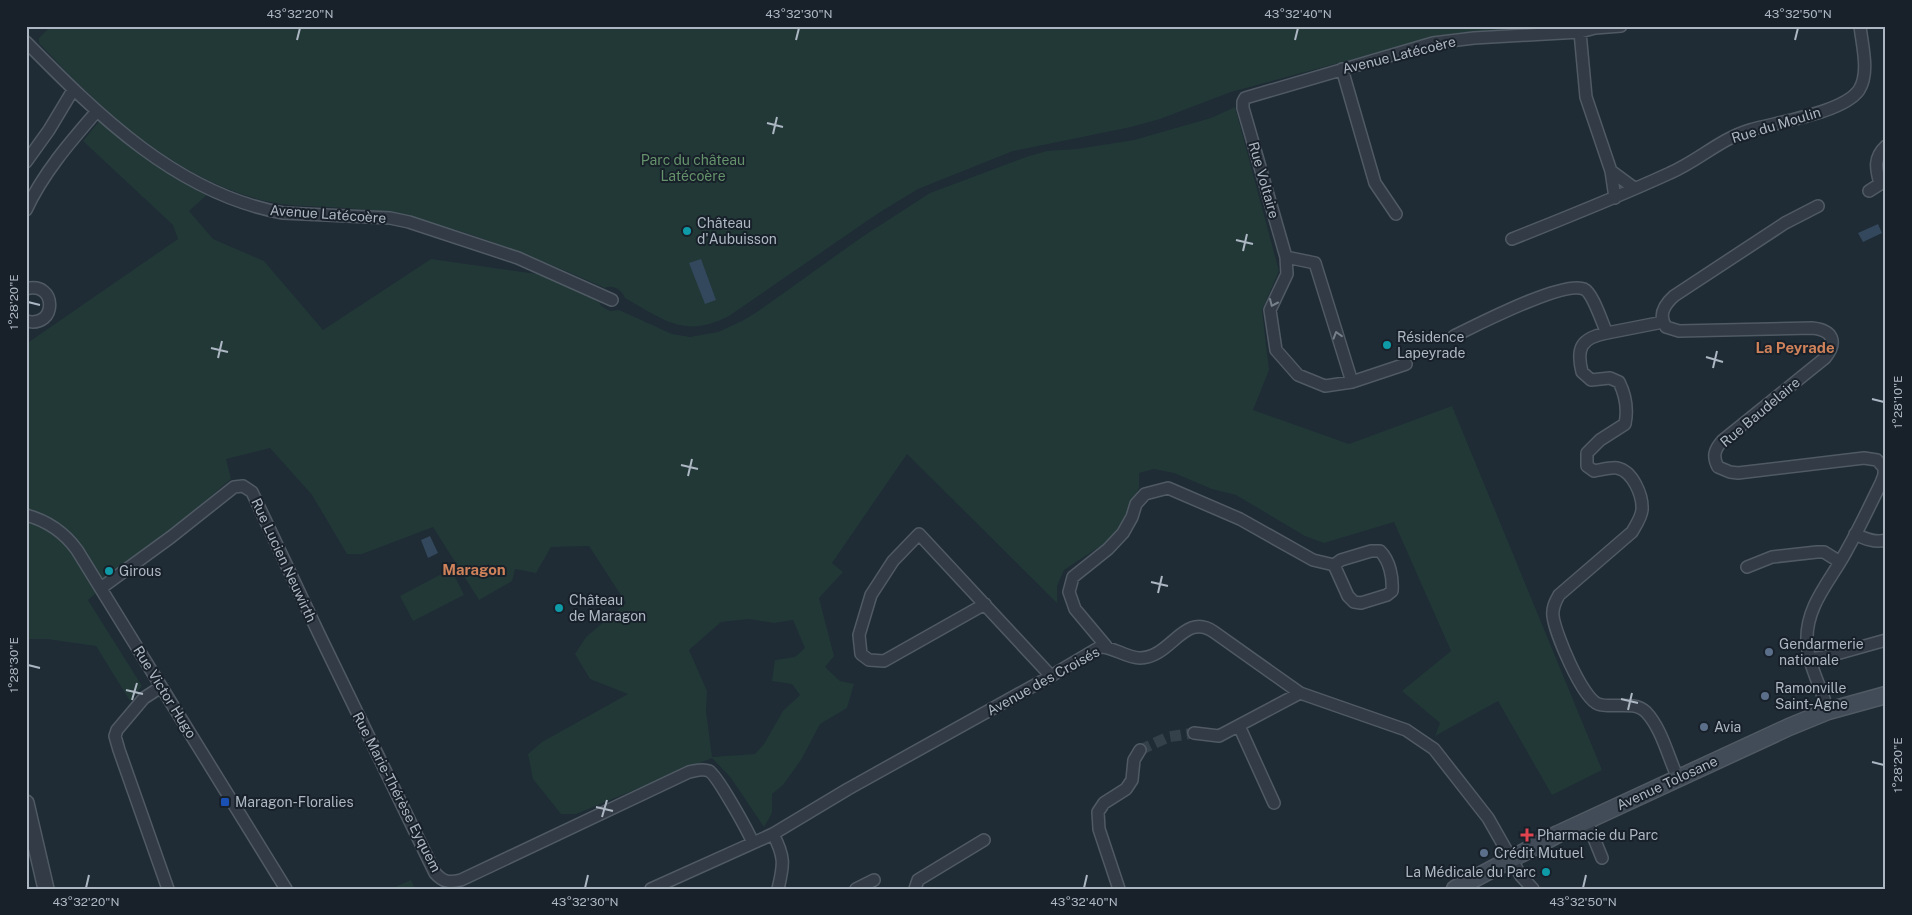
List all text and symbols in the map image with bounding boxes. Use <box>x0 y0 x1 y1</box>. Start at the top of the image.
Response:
text: 43°32'20"N <box>267 7 334 21</box>
text: 43°32'30"N <box>765 7 833 21</box>
text: 43°32'40"N <box>1264 7 1332 21</box>
text: 43°32'50"N <box>1764 7 1832 21</box>
street label: Avenue Latécoère <box>1340 33 1458 77</box>
street label: Rue du Moulin <box>1729 104 1823 146</box>
street label: Rue Voltaire <box>1245 140 1283 220</box>
park label: Parc du château Latécoère <box>641 152 745 184</box>
street label: Avenue Latécoère <box>269 202 387 226</box>
place label: Château d'Aubuisson <box>697 215 777 247</box>
marker: Château d'Aubuisson <box>681 225 693 237</box>
text: 1°28'20"E <box>7 274 21 330</box>
one-way arrow <box>1269 298 1280 307</box>
place label: Résidence Lapeyrade <box>1397 329 1466 361</box>
one-way arrow <box>1333 331 1343 340</box>
marker: Résidence Lapeyrade <box>1381 339 1393 351</box>
district label: La Peyrade <box>1755 339 1835 356</box>
street label: Rue Baudelaire <box>1717 374 1803 450</box>
text: 1°28'10"E <box>1891 375 1905 429</box>
street label: Rue Lucien Neuwirth <box>248 495 320 625</box>
district label: Maragon <box>442 561 506 578</box>
place label: Girous <box>119 563 161 579</box>
marker: Girous <box>103 565 115 577</box>
place label: Château de Maragon <box>569 592 646 624</box>
marker: Château de Maragon <box>553 602 565 614</box>
place label: Gendarmerie nationale <box>1779 636 1864 668</box>
text: 1°28'30"E <box>7 637 21 693</box>
street label: Rue Victor Hugo <box>130 643 200 741</box>
street label: Avenue des Croisés <box>984 643 1102 719</box>
marker: Gendarmerie nationale <box>1763 646 1775 658</box>
place label: Ramonville Saint-Agne <box>1775 680 1848 712</box>
marker: Ramonville Saint-Agne <box>1759 690 1771 702</box>
street label: Rue Marie-Thérèse Eyquem <box>350 709 444 875</box>
place label: Avia <box>1714 719 1741 735</box>
marker: Avia <box>1698 721 1710 733</box>
text: 1°28'20"E <box>1891 737 1905 793</box>
street label: Avenue Tolosane <box>1614 753 1720 813</box>
place label: Maragon-Floralies <box>235 794 354 810</box>
marker: Maragon-Floralies <box>219 796 231 808</box>
place label: Pharmacie du Parc <box>1537 827 1658 843</box>
marker: Pharmacie du Parc <box>1521 829 1533 841</box>
place label: Crédit Mutuel <box>1494 845 1584 861</box>
marker: Crédit Mutuel <box>1478 847 1490 859</box>
place label: La Médicale du Parc <box>1405 864 1536 880</box>
marker: La Médicale du Parc <box>1540 866 1552 878</box>
text: 43°32'20"N <box>53 895 120 909</box>
text: 43°32'30"N <box>551 895 619 909</box>
text: 43°32'40"N <box>1050 895 1118 909</box>
text: 43°32'50"N <box>1549 895 1617 909</box>

